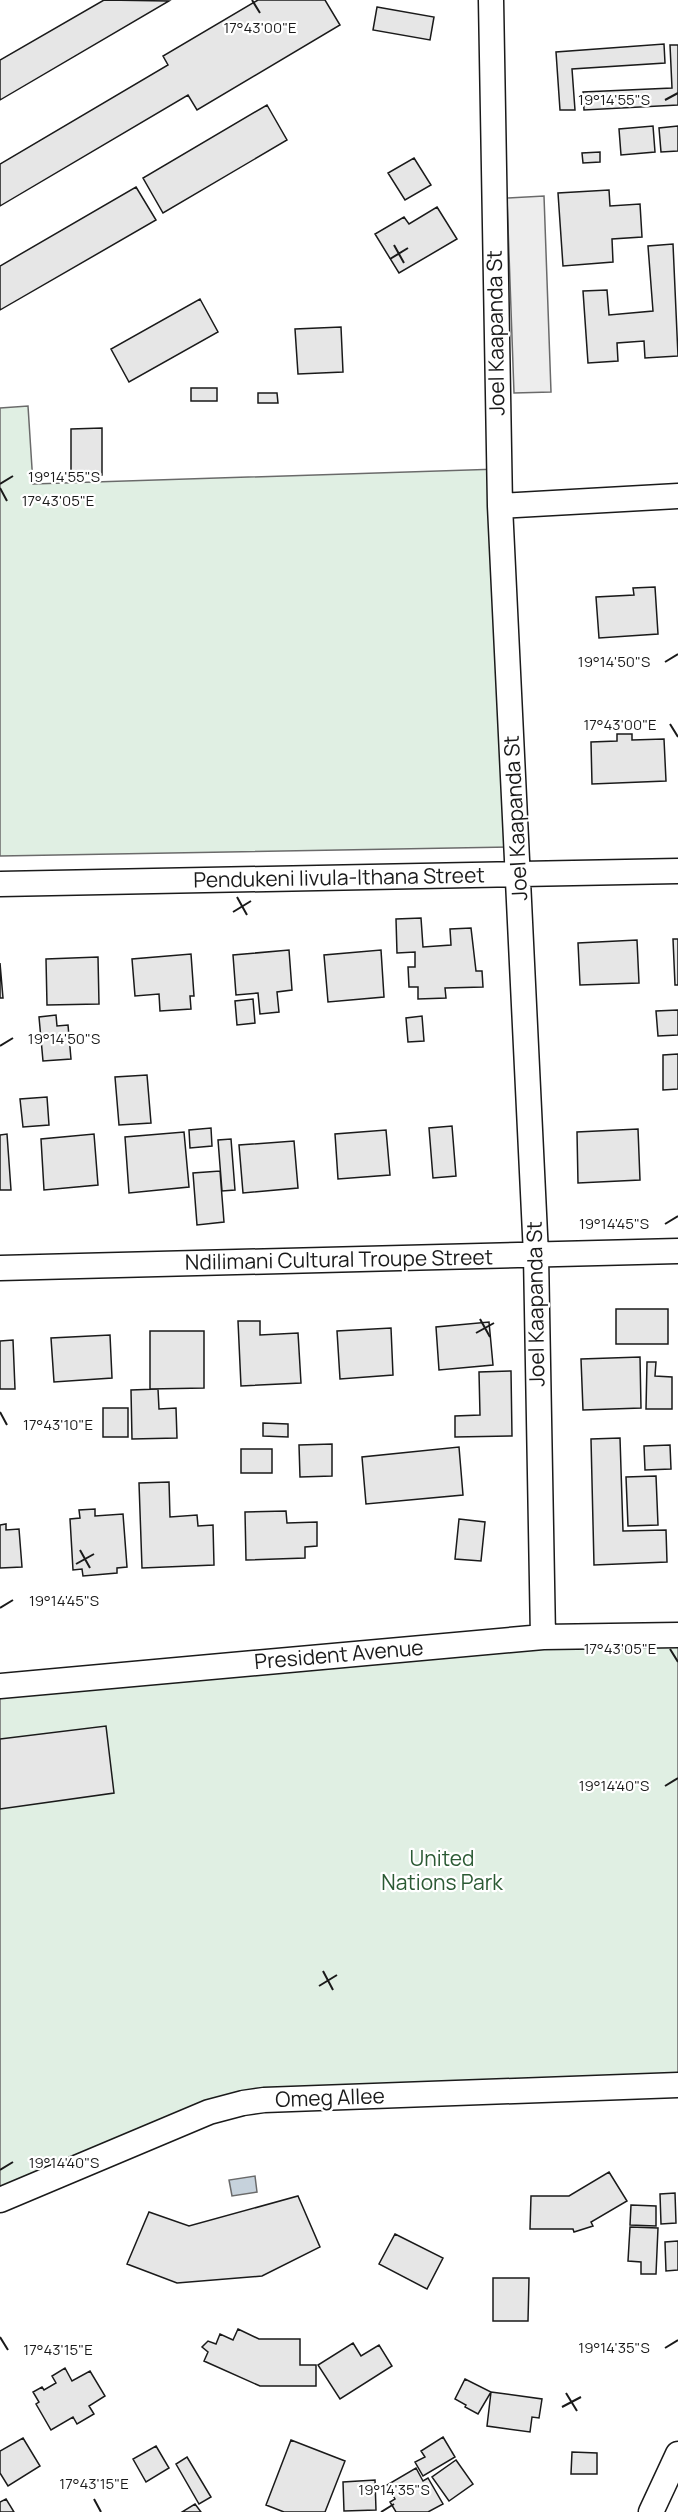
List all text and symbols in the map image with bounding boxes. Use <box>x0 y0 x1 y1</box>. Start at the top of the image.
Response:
text: 17°43'00"E <box>223 17 297 38</box>
text: 19°14'55"S <box>578 89 650 110</box>
street label: Joel Kaapanda St <box>480 250 510 416</box>
text: 19°14'55"S <box>28 466 100 487</box>
text: 17°43'05"E <box>22 490 94 511</box>
text: 19°14'50"S <box>578 651 650 672</box>
text: 17°43'00"E <box>583 714 657 735</box>
street label: Joel Kaapanda St <box>497 735 533 901</box>
street label: Pendukeni Iivula-Ithana Street <box>193 860 485 894</box>
text: 19°14'50"S <box>28 1028 100 1049</box>
text: 19°14'45"S <box>579 1213 649 1234</box>
street label: Joel Kaapanda St <box>520 1221 550 1387</box>
street label: Ndilimani Cultural Troupe Street <box>185 1242 493 1276</box>
text: 17°43'10"E <box>23 1414 93 1435</box>
text: 19°14'45"S <box>29 1590 99 1611</box>
street label: President Avenue <box>253 1633 425 1675</box>
text: 17°43'05"E <box>584 1638 656 1659</box>
text: 19°14'40"S <box>579 1775 649 1796</box>
park label: United Nations Park <box>381 1844 503 1896</box>
street label: Omeg Allee <box>275 2081 385 2113</box>
text: 19°14'40"S <box>29 2152 99 2173</box>
text: 19°14'35"S <box>578 2337 650 2358</box>
text: 17°43'15"E <box>23 2339 93 2360</box>
text: 17°43'15"E <box>59 2473 129 2494</box>
text: 19°14'35"S <box>358 2479 430 2500</box>

